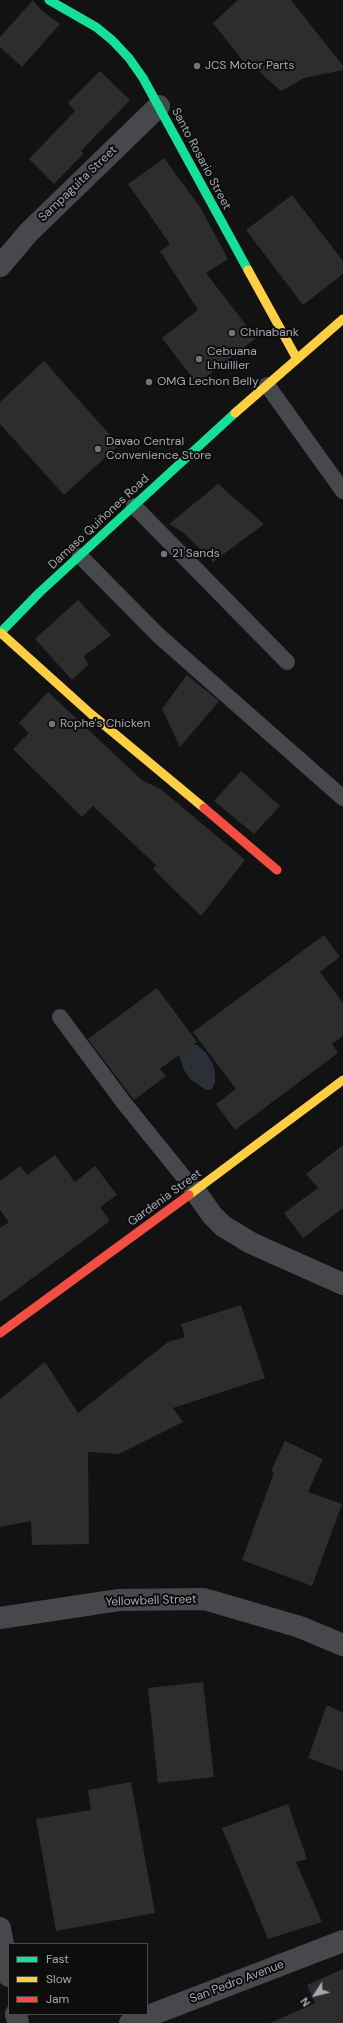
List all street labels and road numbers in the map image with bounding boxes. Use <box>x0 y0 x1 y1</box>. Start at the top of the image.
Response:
street label: Santo Rosario Street <box>168 106 234 212</box>
street label: Sampaguita Street <box>36 143 120 225</box>
street label: Damaso Quiñones Road <box>46 472 152 572</box>
street label: Gardenia Street <box>125 1166 205 1230</box>
street label: Yellowbell Street <box>105 1592 197 1610</box>
street label: San Pedro Avenue <box>188 1957 286 2007</box>

